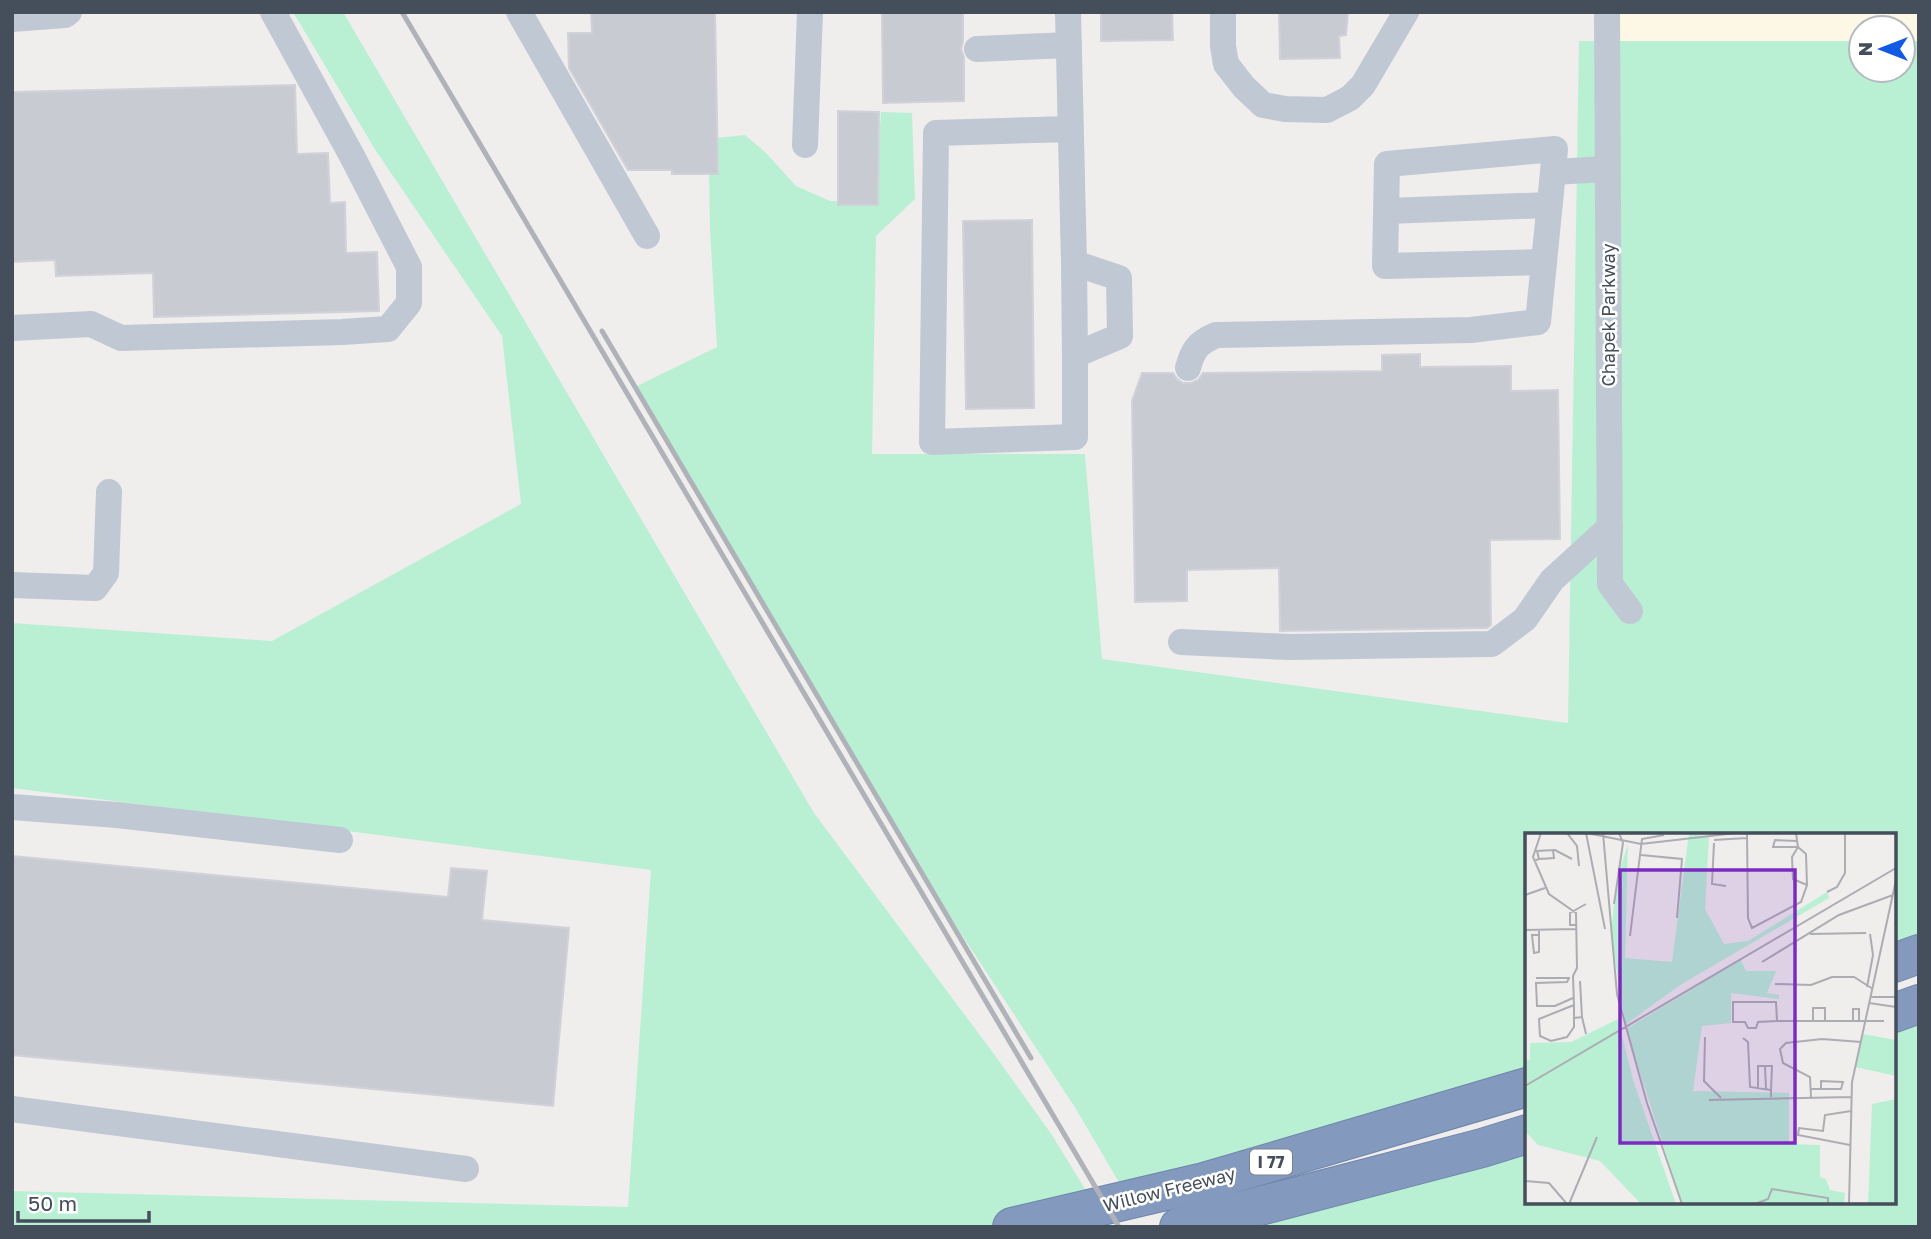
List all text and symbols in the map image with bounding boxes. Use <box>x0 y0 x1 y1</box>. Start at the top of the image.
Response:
north arrow <box>1847 14 1917 84</box>
text: N <box>1853 42 1876 56</box>
street label: Chapek Parkway <box>1597 244 1619 386</box>
inset map <box>1525 833 1896 1204</box>
road number: I 77 <box>1250 1150 1292 1174</box>
street label: Willow Freeway <box>1101 1162 1237 1216</box>
scale bar <box>18 1180 149 1224</box>
text: 50 m <box>28 1190 77 1216</box>

